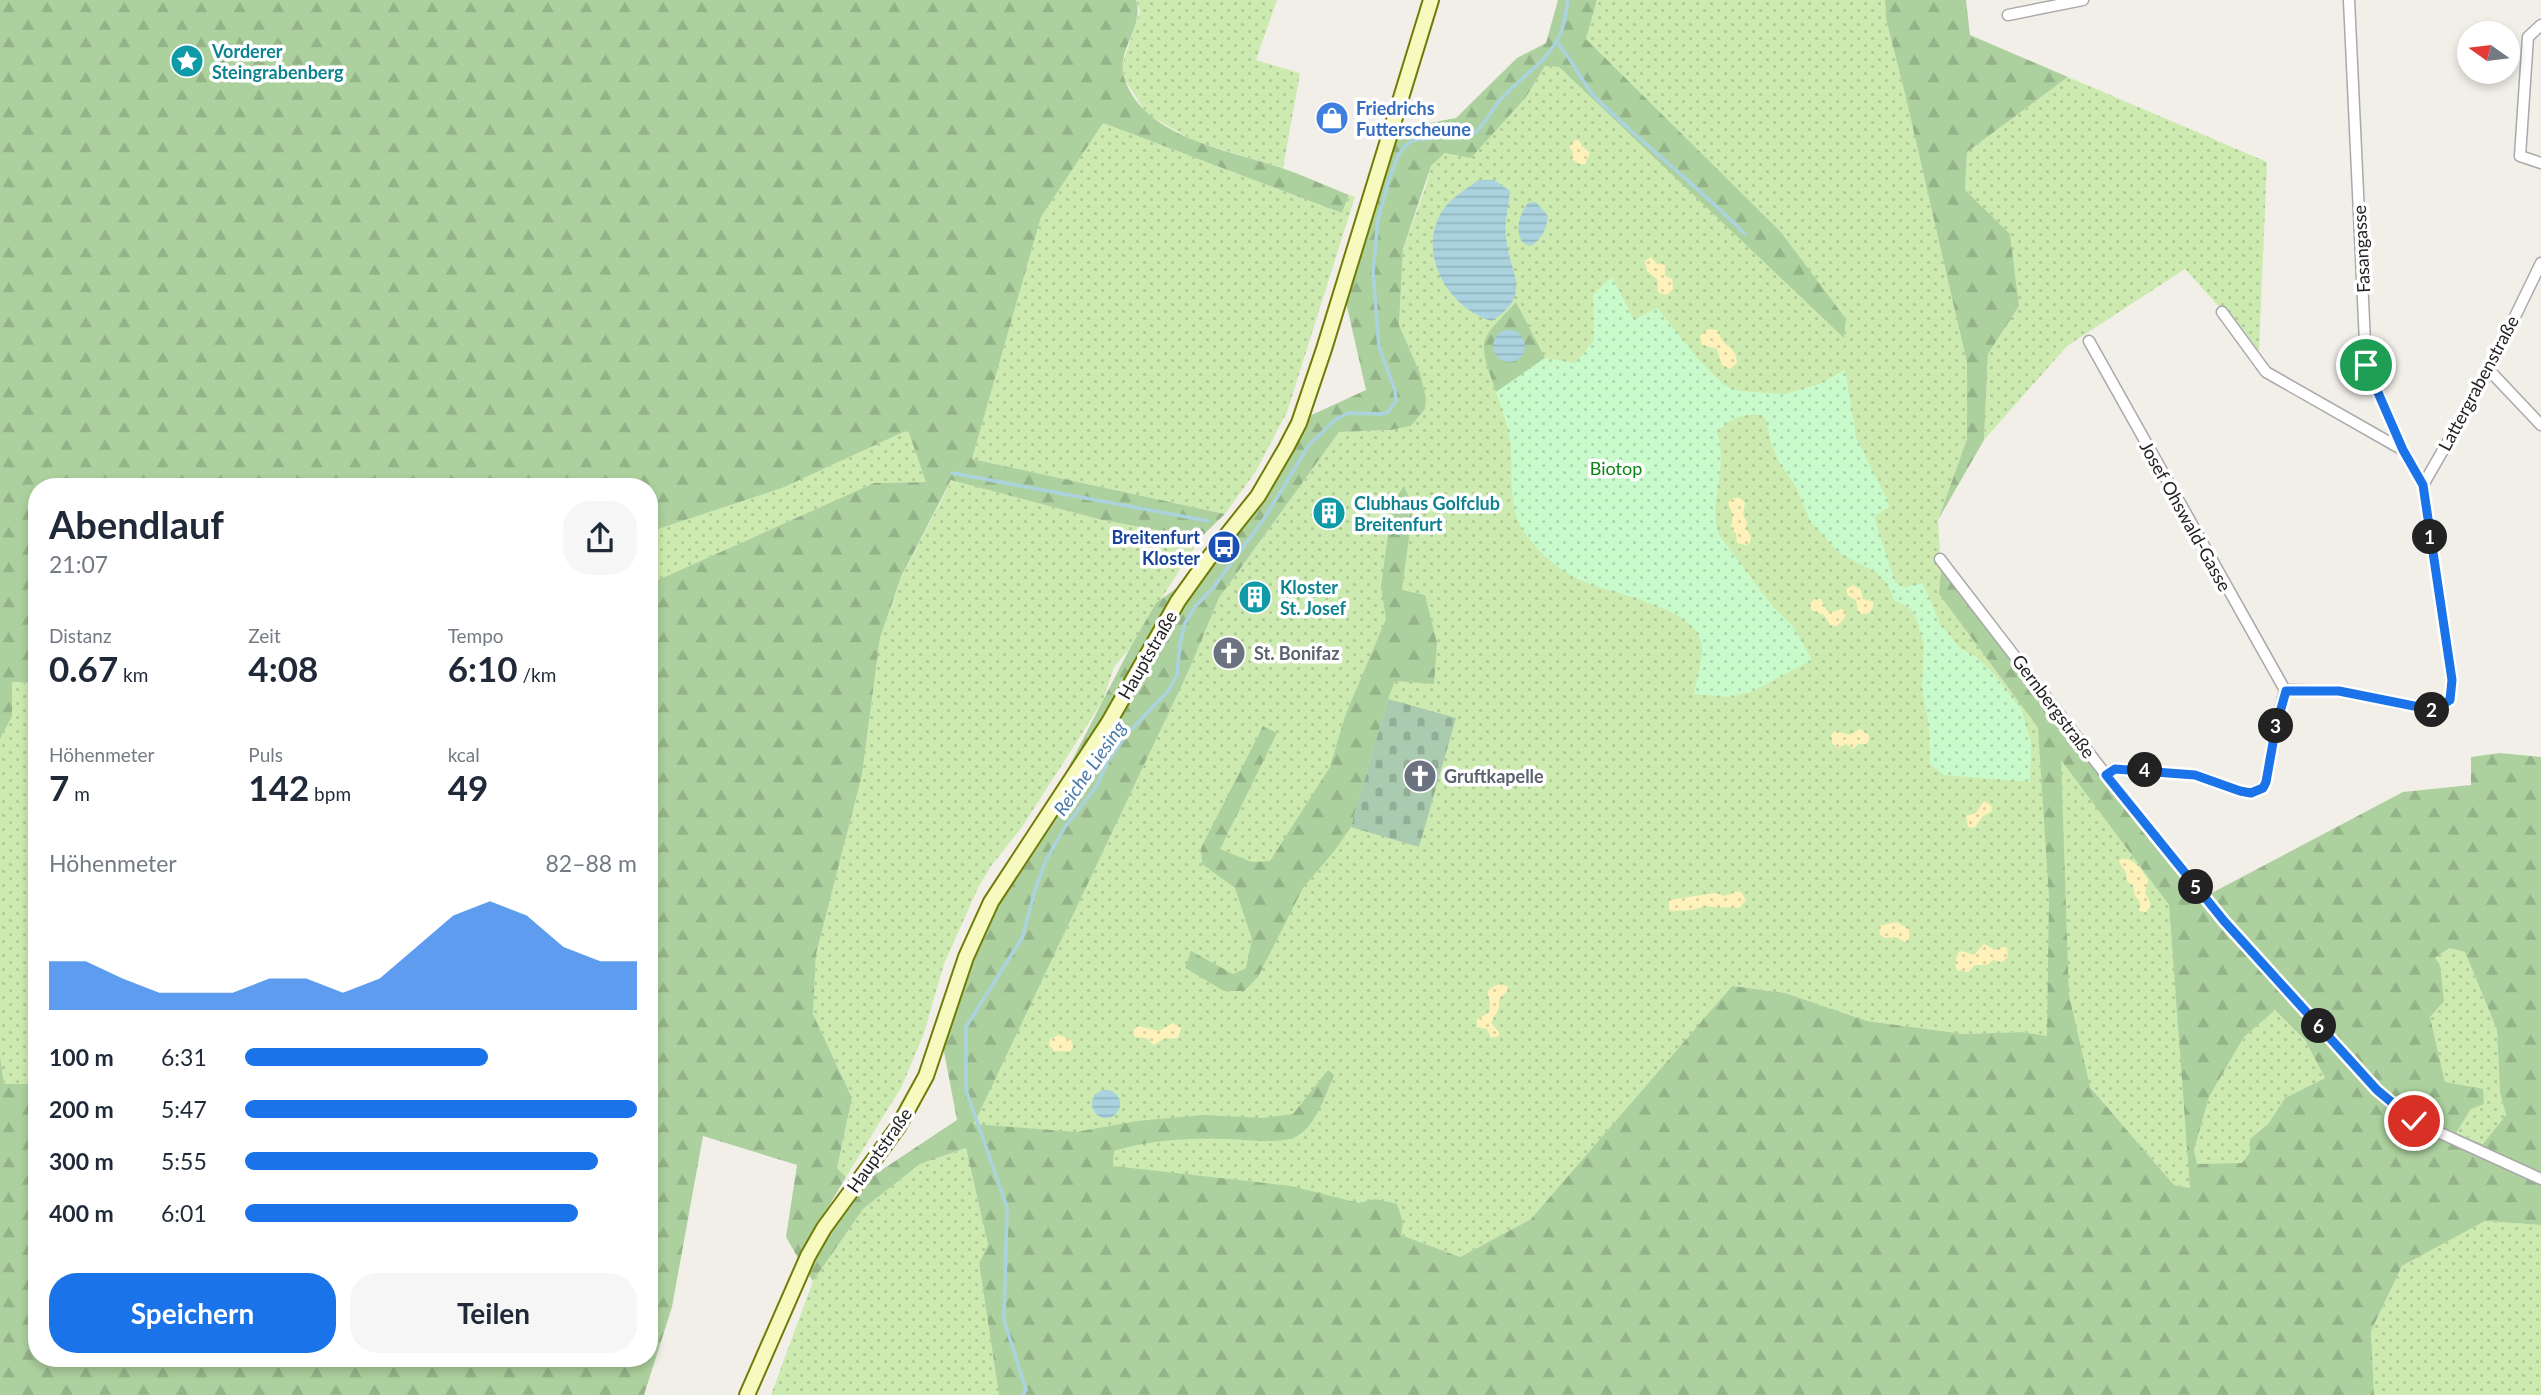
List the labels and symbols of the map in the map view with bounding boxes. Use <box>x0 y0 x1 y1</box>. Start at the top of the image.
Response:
north arrow <box>2457 21 2520 84</box>
place label: Vorderer Steingrabenberg <box>211 40 344 83</box>
place icon: Vorderer Steingrabenberg <box>168 42 206 80</box>
place label: Friedrichs Futterscheune <box>1356 97 1471 140</box>
shop icon: Friedrichs Futterscheune <box>1313 99 1351 137</box>
street label: Fasangasse <box>2348 204 2374 294</box>
street label: Lattergrabenstraße <box>2433 312 2523 454</box>
pin <box>2336 335 2396 395</box>
street label: Josef Ohswald-Gasse <box>2136 437 2236 595</box>
park label: Biotop <box>1590 457 1642 479</box>
place label: Clubhaus Golfclub Breitenfurt <box>1354 492 1500 535</box>
building icon: Clubhaus Golfclub Breitenfurt <box>1310 494 1348 532</box>
pin: 1 <box>2412 520 2448 554</box>
place label: Breitenfurt Kloster <box>1111 526 1200 569</box>
bus stop icon: Breitenfurt Kloster <box>1205 528 1243 566</box>
place label: Kloster St. Josef <box>1280 576 1346 619</box>
building icon: Kloster St. Josef <box>1236 578 1274 616</box>
street label: Hauptstraße <box>1113 607 1181 703</box>
church icon: St. Bonifaz <box>1210 634 1248 672</box>
place label: St. Bonifaz <box>1254 642 1339 664</box>
street label: Gernbergstraße <box>2008 650 2100 762</box>
pin: 2 <box>2414 692 2450 728</box>
pin: 3 <box>2258 708 2294 744</box>
water label: Reiche Liesing <box>1048 716 1130 820</box>
pin: 4 <box>2128 752 2162 788</box>
church icon: Gruftkapelle <box>1401 757 1439 795</box>
place label: Gruftkapelle <box>1444 765 1544 787</box>
pin: 5 <box>2178 870 2214 904</box>
pin: 6 <box>2302 1009 2336 1044</box>
pin <box>2384 1091 2444 1151</box>
street label: Hauptstraße <box>842 1103 916 1197</box>

